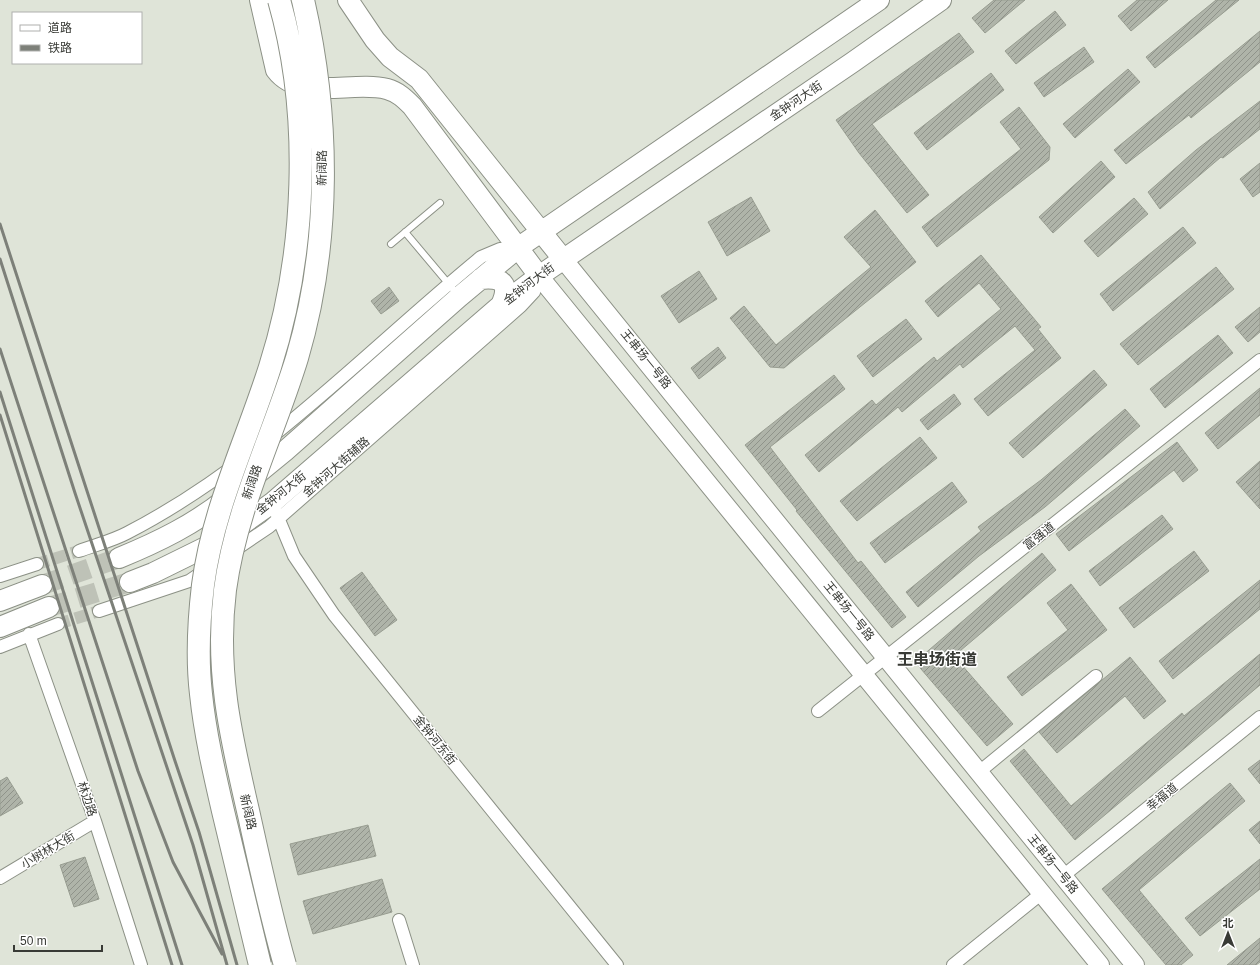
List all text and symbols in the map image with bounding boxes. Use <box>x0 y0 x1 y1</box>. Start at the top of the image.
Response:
legend <box>12 12 142 64</box>
text: 道路 <box>48 21 72 35</box>
text: 铁路 <box>48 41 72 55</box>
street label: 金钟河大街 <box>767 78 825 124</box>
street label: 新阔路 <box>315 150 329 186</box>
street label: 金钟河大街 <box>501 260 557 308</box>
street label: 王串场一号路 <box>618 327 674 391</box>
street label: 金钟河大街辅路 <box>300 434 372 500</box>
street label: 新阔路 <box>240 463 264 501</box>
street label: 金钟河大街 <box>253 469 309 517</box>
street label: 富强道 <box>1021 519 1057 553</box>
street label: 王串场一号路 <box>821 579 877 643</box>
district label: 王串场街道 <box>897 651 977 668</box>
street label: 金钟河东街 <box>411 712 459 768</box>
street label: 林边路 <box>75 780 99 818</box>
street label: 幸福道 <box>1144 780 1180 814</box>
street label: 新阔路 <box>237 793 259 831</box>
street label: 小树林大街 <box>19 829 77 871</box>
street label: 王串场一号路 <box>1025 832 1081 896</box>
north arrow <box>1208 913 1248 953</box>
text: 北 <box>1223 917 1234 929</box>
scale bar <box>14 927 102 953</box>
text: 50 m <box>20 934 47 948</box>

